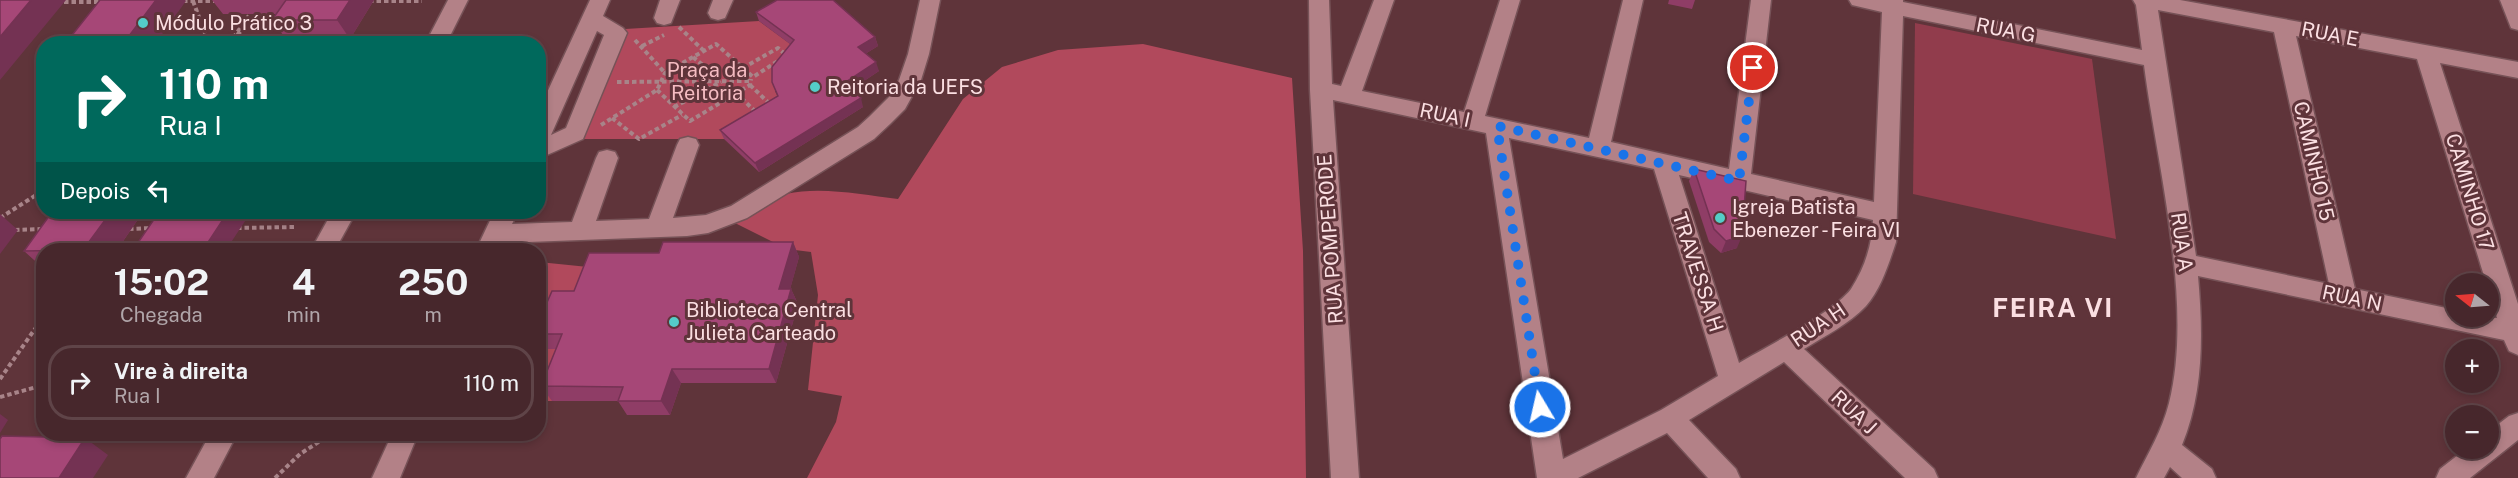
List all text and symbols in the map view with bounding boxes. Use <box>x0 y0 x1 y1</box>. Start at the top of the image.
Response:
place label: Módulo Prático 3 <box>155 11 312 35</box>
street label: RUA G <box>1974 12 2038 48</box>
marker: Módulo Prático 3 <box>136 16 150 30</box>
street label: RUA E <box>2299 17 2361 51</box>
pin <box>1727 42 1778 93</box>
icon: arrive <box>1736 51 1769 84</box>
park label: Praça da Reitoria <box>667 58 747 105</box>
text: 110 m <box>159 59 269 108</box>
icon: right <box>60 60 138 138</box>
place label: Reitoria da UEFS <box>827 75 983 99</box>
marker: Reitoria da UEFS <box>808 80 822 94</box>
street label: RUA I <box>1417 98 1473 132</box>
street label: CAMINHO 15 <box>2289 99 2339 223</box>
text: Rua I <box>159 109 222 141</box>
street label: CAMINHO 17 <box>2441 131 2499 253</box>
street label: RUA POMPERODE <box>1312 153 1348 325</box>
icon: left <box>142 174 175 207</box>
text: Depois <box>60 178 130 204</box>
place label: Igreja Batista Ebenezer - Feira VI <box>1732 195 1901 242</box>
street label: TRAVESSA H <box>1667 209 1729 335</box>
marker: Igreja Batista Ebenezer - Feira VI <box>1713 211 1727 225</box>
street label: RUA A <box>2166 211 2198 273</box>
text: 15:02 <box>114 261 209 303</box>
text: 4 <box>292 261 315 303</box>
text: 250 <box>398 261 468 303</box>
north arrow <box>2445 273 2499 327</box>
map controls <box>2445 273 2499 459</box>
street label: RUA N <box>2320 280 2384 316</box>
district label: FEIRA VI <box>1992 292 2114 323</box>
place label: Biblioteca Central Julieta Carteado <box>686 298 852 345</box>
street label: RUA H <box>1786 298 1850 352</box>
text: Chegada <box>120 303 203 327</box>
text: min <box>287 303 321 327</box>
text: m <box>425 303 442 327</box>
marker: Biblioteca Central Julieta Carteado <box>667 315 681 329</box>
button: + <box>2445 339 2499 393</box>
text: Vire à direita <box>114 358 248 384</box>
icon: right <box>63 366 96 399</box>
text: 110 m <box>463 370 519 396</box>
position arrow <box>1508 375 1572 439</box>
text: Rua I <box>114 384 161 408</box>
street label: RUA J <box>1826 385 1882 439</box>
button: − <box>2445 405 2499 459</box>

